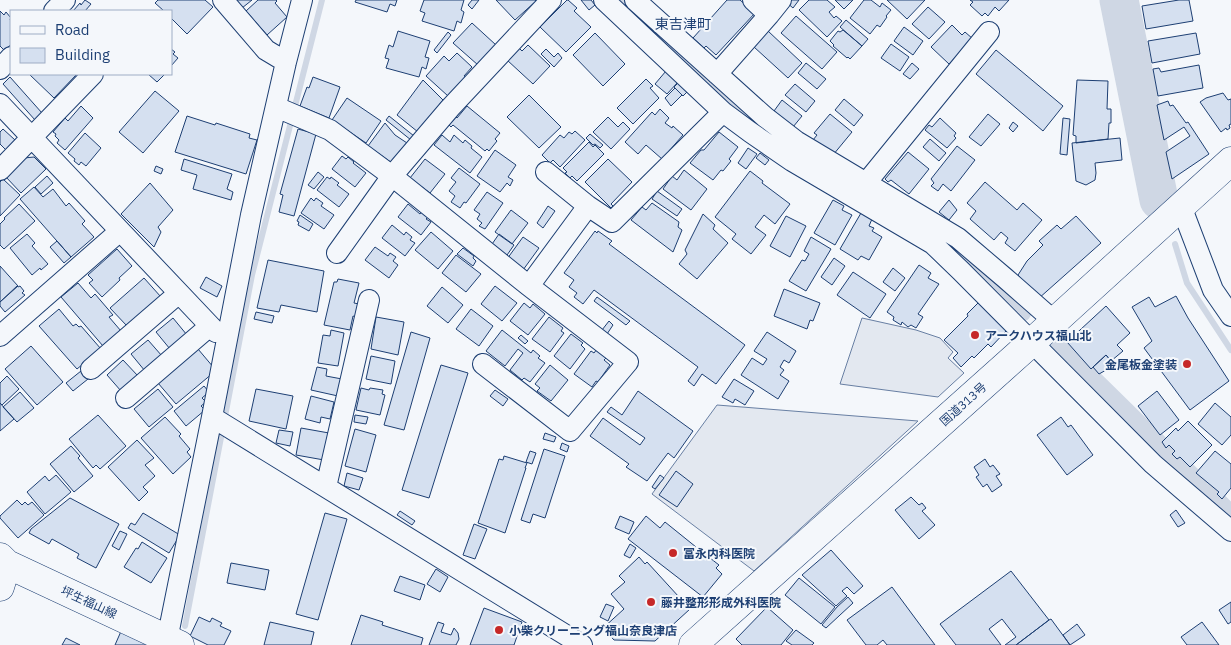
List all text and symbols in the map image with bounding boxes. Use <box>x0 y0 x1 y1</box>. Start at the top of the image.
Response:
legend <box>10 10 172 75</box>
district label: 東吉津町 <box>655 15 711 33</box>
text: Road <box>55 20 90 39</box>
text: Building <box>55 45 110 64</box>
place label: アークハウス福山北 <box>985 328 1092 343</box>
marker: アークハウス福山北 <box>969 329 981 341</box>
place label: 金尾板金塗装 <box>1105 357 1177 372</box>
marker: 金尾板金塗装 <box>1181 358 1193 370</box>
street label: 国道313号 <box>937 379 989 429</box>
place label: 冨永内科医院 <box>683 546 755 561</box>
marker: 冨永内科医院 <box>667 547 679 559</box>
street label: 坪生福山線 <box>59 583 119 621</box>
place label: 藤井整形形成外科医院 <box>661 595 781 610</box>
marker: 藤井整形形成外科医院 <box>645 596 657 608</box>
place label: 小柴クリーニング福山奈良津店 <box>509 623 677 638</box>
marker: 小柴クリーニング福山奈良津店 <box>493 624 505 636</box>

